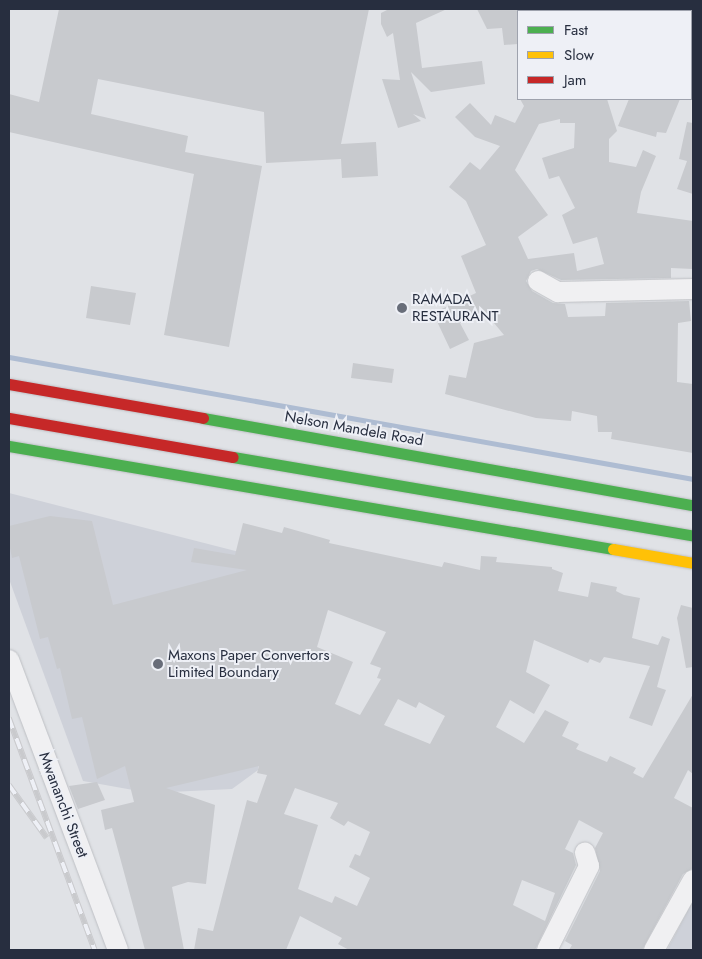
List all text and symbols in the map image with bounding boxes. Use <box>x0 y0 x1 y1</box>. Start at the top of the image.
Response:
legend <box>517 10 692 100</box>
text: Fast <box>564 19 588 41</box>
text: Slow <box>564 44 594 66</box>
text: Jam <box>564 69 587 91</box>
place label: RAMADA RESTAURANT <box>412 290 499 325</box>
marker: RAMADA RESTAURANT <box>396 302 408 314</box>
street label: Nelson Mandela Road <box>283 408 425 450</box>
place label: Maxons Paper Convertors Limited Boundary <box>168 646 329 681</box>
marker: Maxons Paper Convertors Limited Boundary <box>152 658 164 670</box>
street label: Mwananchi Street <box>35 750 91 860</box>

